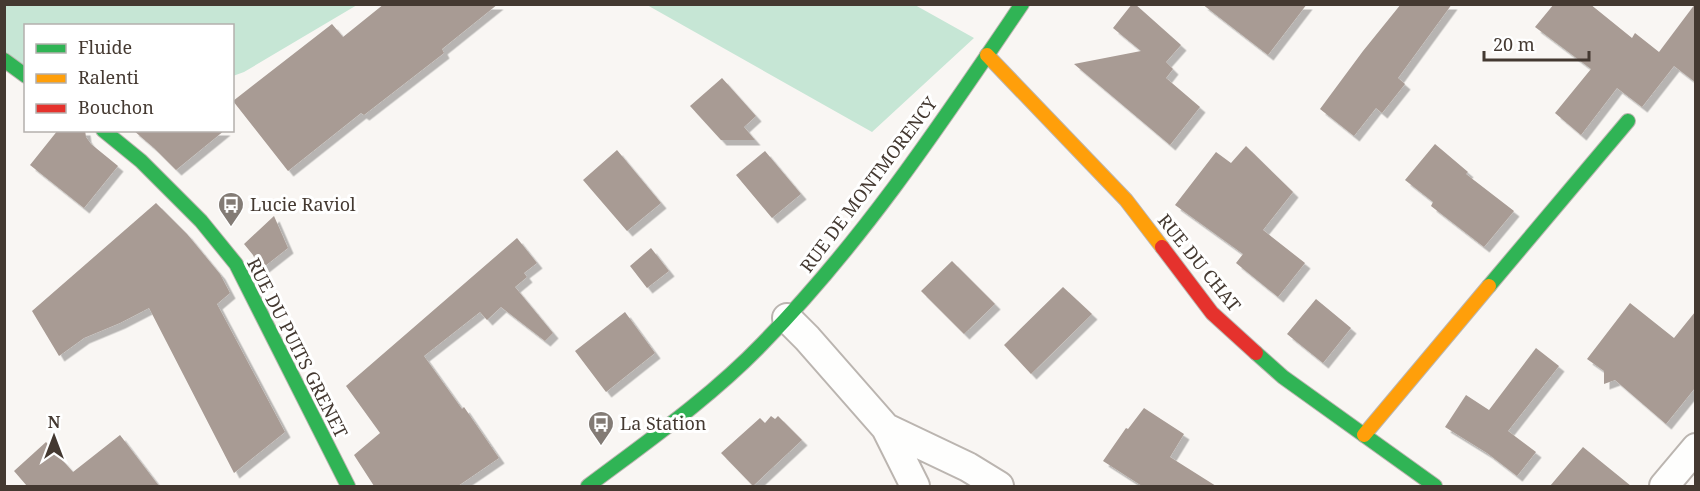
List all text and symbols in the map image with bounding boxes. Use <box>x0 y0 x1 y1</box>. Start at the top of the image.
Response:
legend <box>24 24 234 132</box>
scale bar <box>1484 24 1589 62</box>
text: 20 m <box>1493 32 1535 56</box>
text: Fluide <box>78 35 132 59</box>
text: Ralenti <box>78 65 139 89</box>
street label: RUE DE MONTMORENCY <box>794 91 943 277</box>
text: Bouchon <box>78 95 154 119</box>
bus stop icon: Lucie Raviol <box>216 190 246 228</box>
place label: Lucie Raviol <box>250 192 356 216</box>
street label: RUE DU CHAT <box>1153 209 1247 316</box>
street label: RUE DU PUITS GRENET <box>242 254 354 442</box>
north arrow <box>24 407 84 467</box>
bus stop icon: La Station <box>586 409 616 447</box>
text: N <box>48 411 61 433</box>
place label: La Station <box>620 411 707 435</box>

